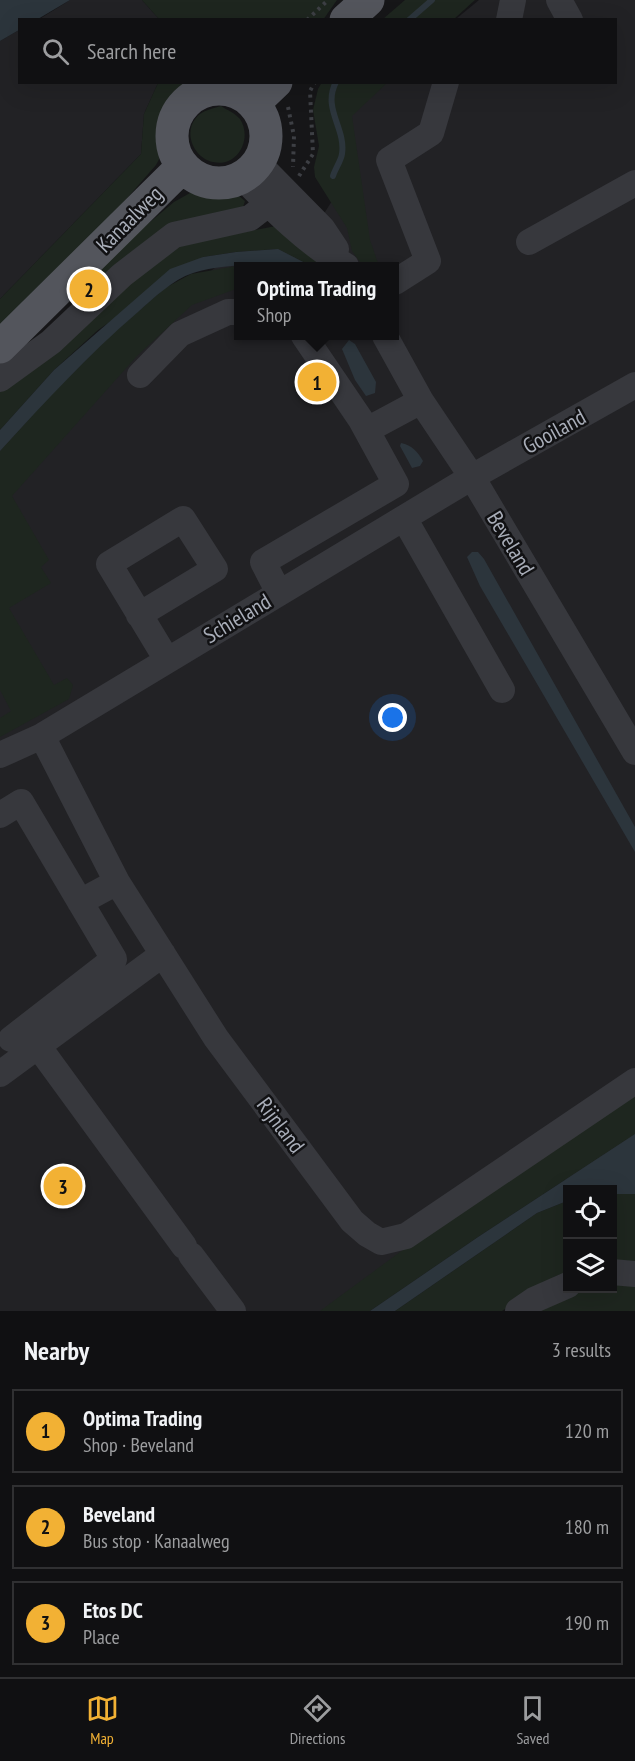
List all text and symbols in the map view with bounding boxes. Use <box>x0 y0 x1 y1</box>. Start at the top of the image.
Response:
search box <box>18 18 617 84</box>
icon: search <box>39 35 72 68</box>
text: Search here <box>87 37 176 65</box>
street label: Kanaalweg <box>90 180 168 258</box>
popup <box>234 262 399 340</box>
pin: 2 <box>70 266 109 312</box>
text: Optima Trading <box>257 274 376 302</box>
text: Shop <box>257 302 292 328</box>
pin: 1 <box>298 360 336 404</box>
street label: Gooiland <box>518 402 590 460</box>
street label: Beveland <box>481 506 541 580</box>
street label: Schieland <box>198 587 276 649</box>
your location <box>378 703 407 732</box>
street label: Rijnland <box>251 1091 311 1159</box>
pin: 3 <box>44 1164 82 1208</box>
map controls <box>563 1185 617 1293</box>
button: locate <box>563 1185 617 1239</box>
button: layers <box>563 1239 617 1293</box>
text: Nearby <box>24 1334 89 1367</box>
text: 3 results <box>552 1337 611 1363</box>
text: Optima Trading <box>83 1404 202 1432</box>
text: 1 <box>41 1418 50 1444</box>
text: 120 m <box>565 1418 609 1444</box>
text: Shop · Beveland <box>83 1432 194 1458</box>
text: Beveland <box>83 1500 155 1528</box>
text: 2 <box>41 1514 50 1540</box>
text: 180 m <box>565 1514 609 1540</box>
text: Bus stop · Kanaalweg <box>83 1528 230 1554</box>
text: Etos DC <box>83 1596 143 1624</box>
text: 3 <box>41 1610 50 1636</box>
text: 190 m <box>565 1610 609 1636</box>
text: Place <box>83 1624 120 1650</box>
tab: Map <box>86 1692 119 1748</box>
tab: Directions <box>290 1692 345 1748</box>
tab: Saved <box>516 1692 549 1748</box>

